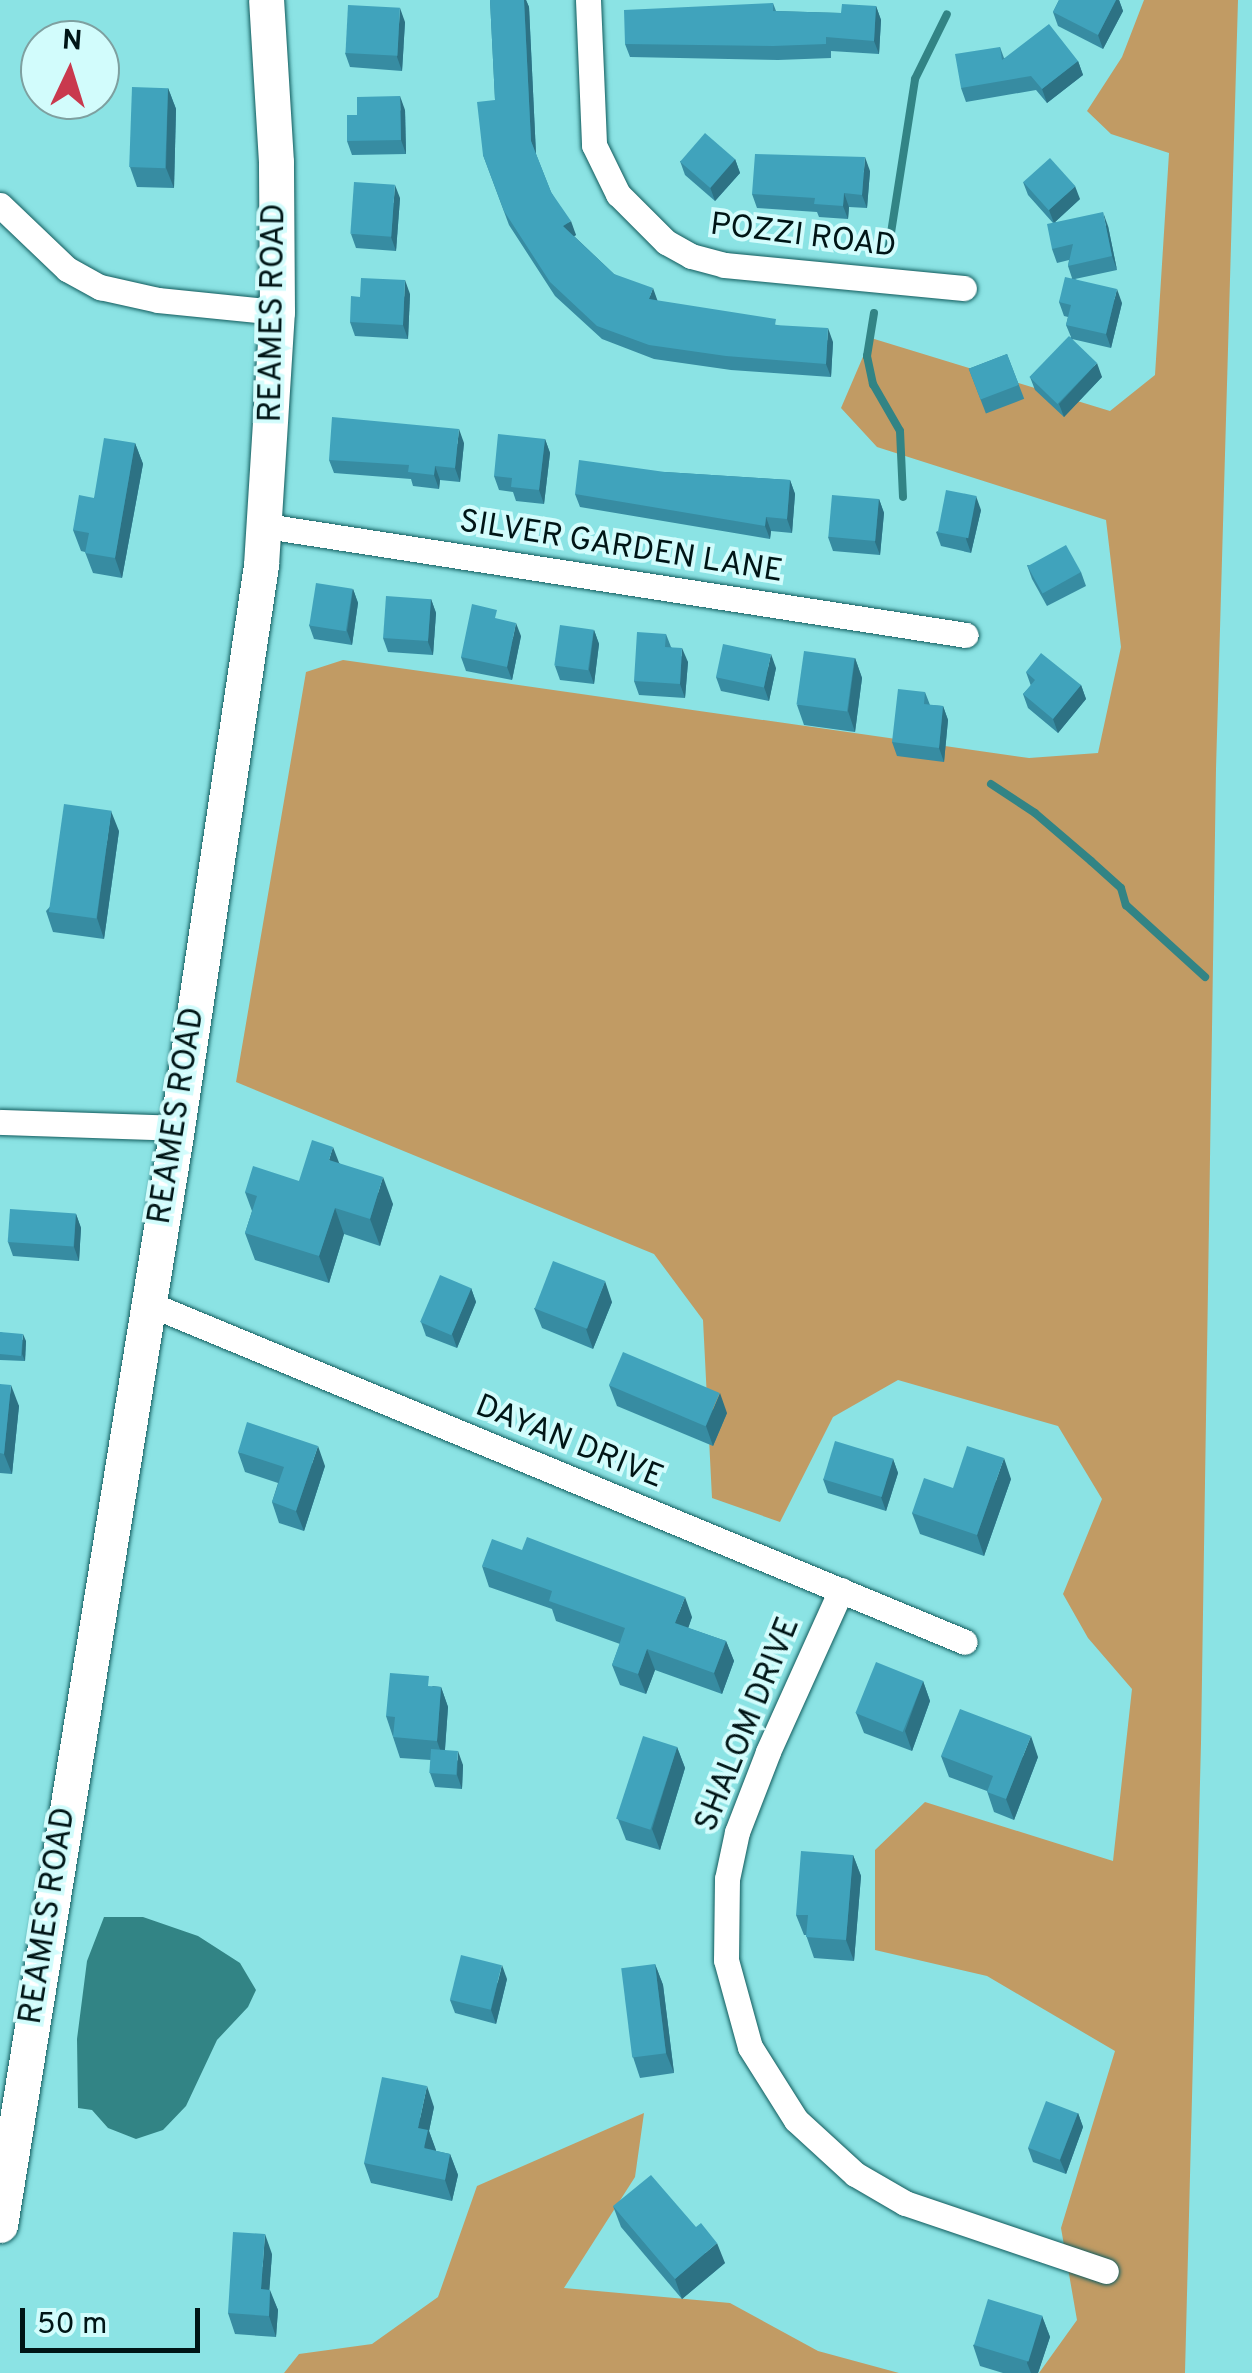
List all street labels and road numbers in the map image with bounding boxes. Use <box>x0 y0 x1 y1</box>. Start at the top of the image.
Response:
street label: REAMES ROAD <box>253 203 295 423</box>
street label: POZZI ROAD <box>708 207 898 267</box>
street label: SILVER GARDEN LANE <box>457 503 785 593</box>
street label: REAMES ROAD <box>142 1005 214 1227</box>
street label: DAYAN DRIVE <box>469 1388 669 1498</box>
street label: SHALOM DRIVE <box>689 1612 809 1838</box>
street label: REAMES ROAD <box>13 1805 85 2027</box>

